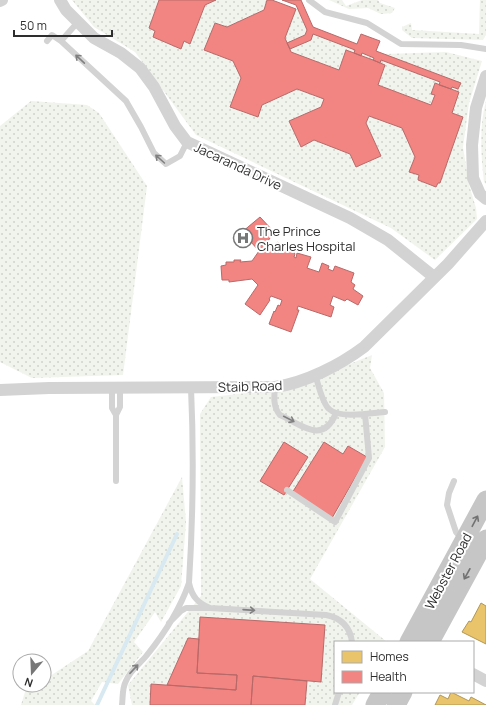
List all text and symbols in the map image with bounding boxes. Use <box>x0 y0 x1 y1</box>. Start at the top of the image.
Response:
scale bar <box>14 12 112 38</box>
text: 50 m <box>20 17 47 34</box>
one-way arrow <box>75 55 85 64</box>
street label: Jacaranda Drive <box>191 138 285 194</box>
one-way arrow <box>155 154 165 163</box>
place label: The Prince Charles Hospital <box>257 222 356 255</box>
hospital icon: The Prince Charles Hospital <box>232 227 254 249</box>
street label: Staib Road <box>217 376 283 396</box>
one-way arrow <box>282 416 294 423</box>
one-way arrow <box>471 516 479 528</box>
street label: Webster Road <box>420 530 476 612</box>
one-way arrow <box>463 568 471 580</box>
one-way arrow <box>242 607 255 614</box>
legend <box>334 641 474 693</box>
text: Homes <box>370 648 409 665</box>
north arrow <box>12 653 52 693</box>
one-way arrow <box>129 664 139 674</box>
text: Health <box>370 668 407 685</box>
text: N <box>22 675 35 691</box>

